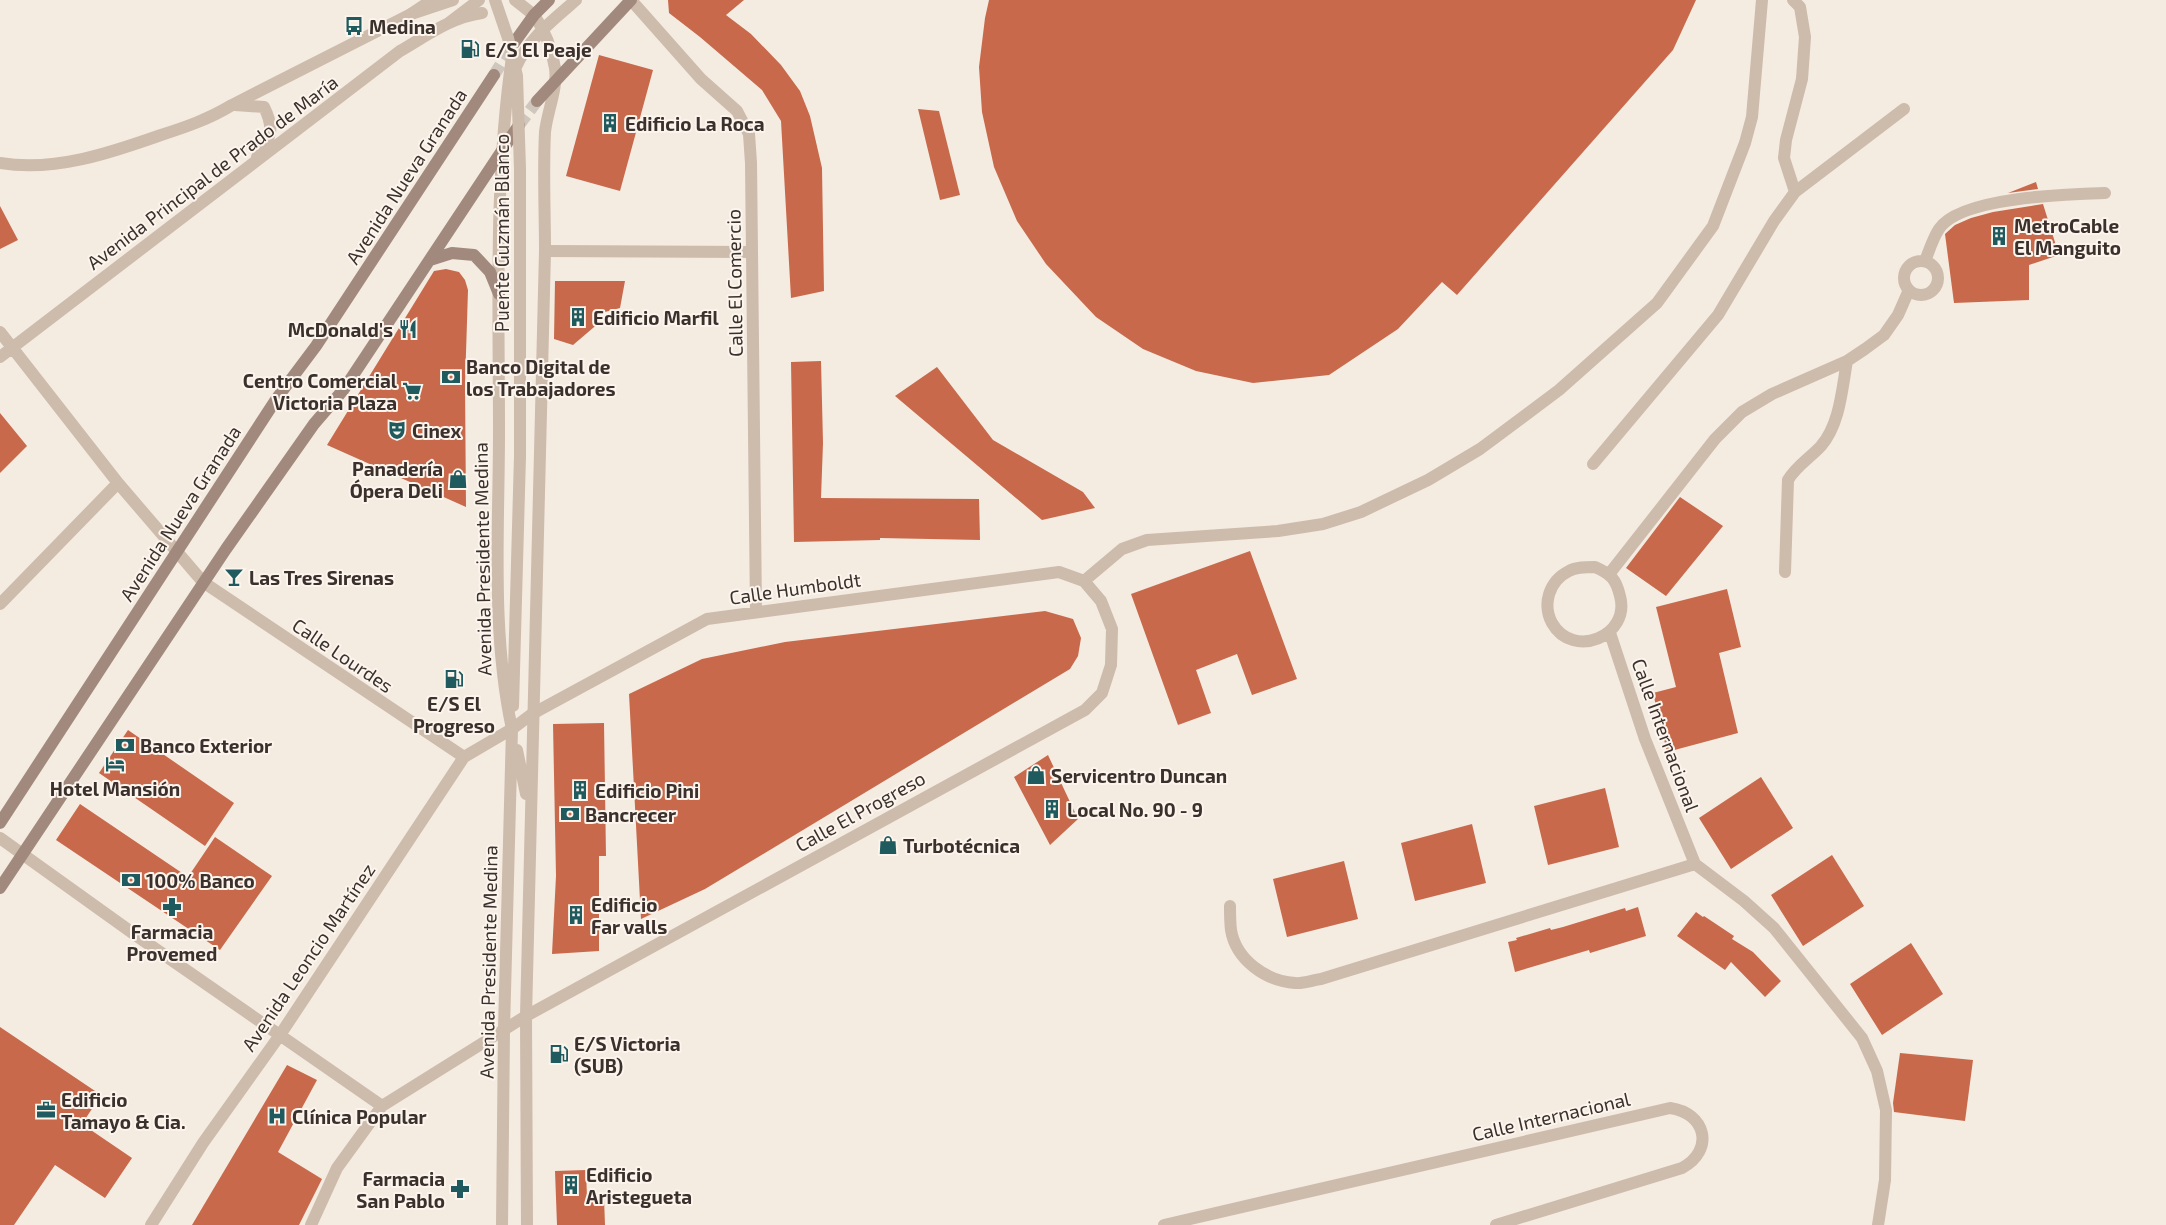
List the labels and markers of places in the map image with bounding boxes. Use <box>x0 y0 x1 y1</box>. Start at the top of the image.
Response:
bus stop icon: Medina <box>343 15 365 37</box>
place label: Medina <box>369 15 436 38</box>
fuel station icon: E/S El Peaje <box>459 38 481 60</box>
place label: E/S El Peaje <box>485 38 592 61</box>
building icon: Edificio La Roca <box>599 112 621 134</box>
place label: Edificio La Roca <box>625 112 765 135</box>
place label: MetroCable El Manguito <box>2014 214 2121 259</box>
building icon: MetroCable El Manguito <box>1988 225 2010 247</box>
building icon: Edificio Marfil <box>567 306 589 328</box>
place label: Edificio Marfil <box>593 306 719 329</box>
place label: McDonald's <box>288 318 393 341</box>
restaurant icon: McDonald's <box>397 318 419 340</box>
place label: Banco Digital de los Trabajadores <box>466 355 616 400</box>
bank icon: Banco Digital de los Trabajadores <box>440 366 462 388</box>
place label: Centro Comercial Victoria Plaza <box>243 369 398 414</box>
supermarket icon: Centro Comercial Victoria Plaza <box>401 380 423 402</box>
theatre icon: Cinex <box>386 419 408 441</box>
place label: Cinex <box>412 419 462 442</box>
place label: Panadería Ópera Deli <box>350 457 443 502</box>
shop icon: Panadería Ópera Deli <box>447 468 469 490</box>
bar icon: Las Tres Sirenas <box>223 566 245 588</box>
place label: Las Tres Sirenas <box>249 566 394 589</box>
fuel station icon: E/S El Progreso <box>443 668 465 690</box>
place label: E/S El Progreso <box>413 692 495 737</box>
bank icon: Banco Exterior <box>114 734 136 756</box>
place label: Banco Exterior <box>140 734 272 757</box>
hotel icon: Hotel Mansión <box>104 753 126 775</box>
shop icon: Servicentro Duncan <box>1025 764 1047 786</box>
place label: Servicentro Duncan <box>1051 764 1227 787</box>
place label: Hotel Mansión <box>50 777 180 800</box>
building icon: Edificio Pini <box>569 779 591 801</box>
place label: Edificio Pini <box>595 779 699 802</box>
building icon: Local No. 90 - 9 <box>1041 798 1063 820</box>
place label: Local No. 90 - 9 <box>1067 798 1203 821</box>
bank icon: Bancrecer <box>559 803 581 825</box>
place label: Bancrecer <box>585 803 676 826</box>
shop icon: Turbotécnica <box>877 834 899 856</box>
place label: Turbotécnica <box>903 834 1020 857</box>
bank icon: 100% Banco <box>120 869 142 891</box>
place label: 100% Banco <box>146 869 255 892</box>
place label: Edificio Far valls <box>591 893 667 938</box>
pharmacy icon: Farmacia Provemed <box>161 896 183 918</box>
building icon: Edificio Far valls <box>565 904 587 926</box>
place label: Farmacia Provemed <box>127 920 217 965</box>
place label: E/S Victoria (SUB) <box>574 1032 681 1077</box>
fuel station icon: E/S Victoria (SUB) <box>548 1043 570 1065</box>
place label: Edificio Tamayo & Cia. <box>61 1088 186 1134</box>
office icon: Edificio Tamayo & Cia. <box>35 1099 57 1121</box>
hospital icon: Clínica Popular <box>266 1105 288 1127</box>
place label: Clínica Popular <box>292 1105 427 1128</box>
place label: Edificio Aristegueta <box>586 1163 692 1208</box>
place label: Farmacia San Pablo <box>356 1167 445 1212</box>
building icon: Edificio Aristegueta <box>560 1174 582 1196</box>
pharmacy icon: Farmacia San Pablo <box>449 1178 471 1200</box>

